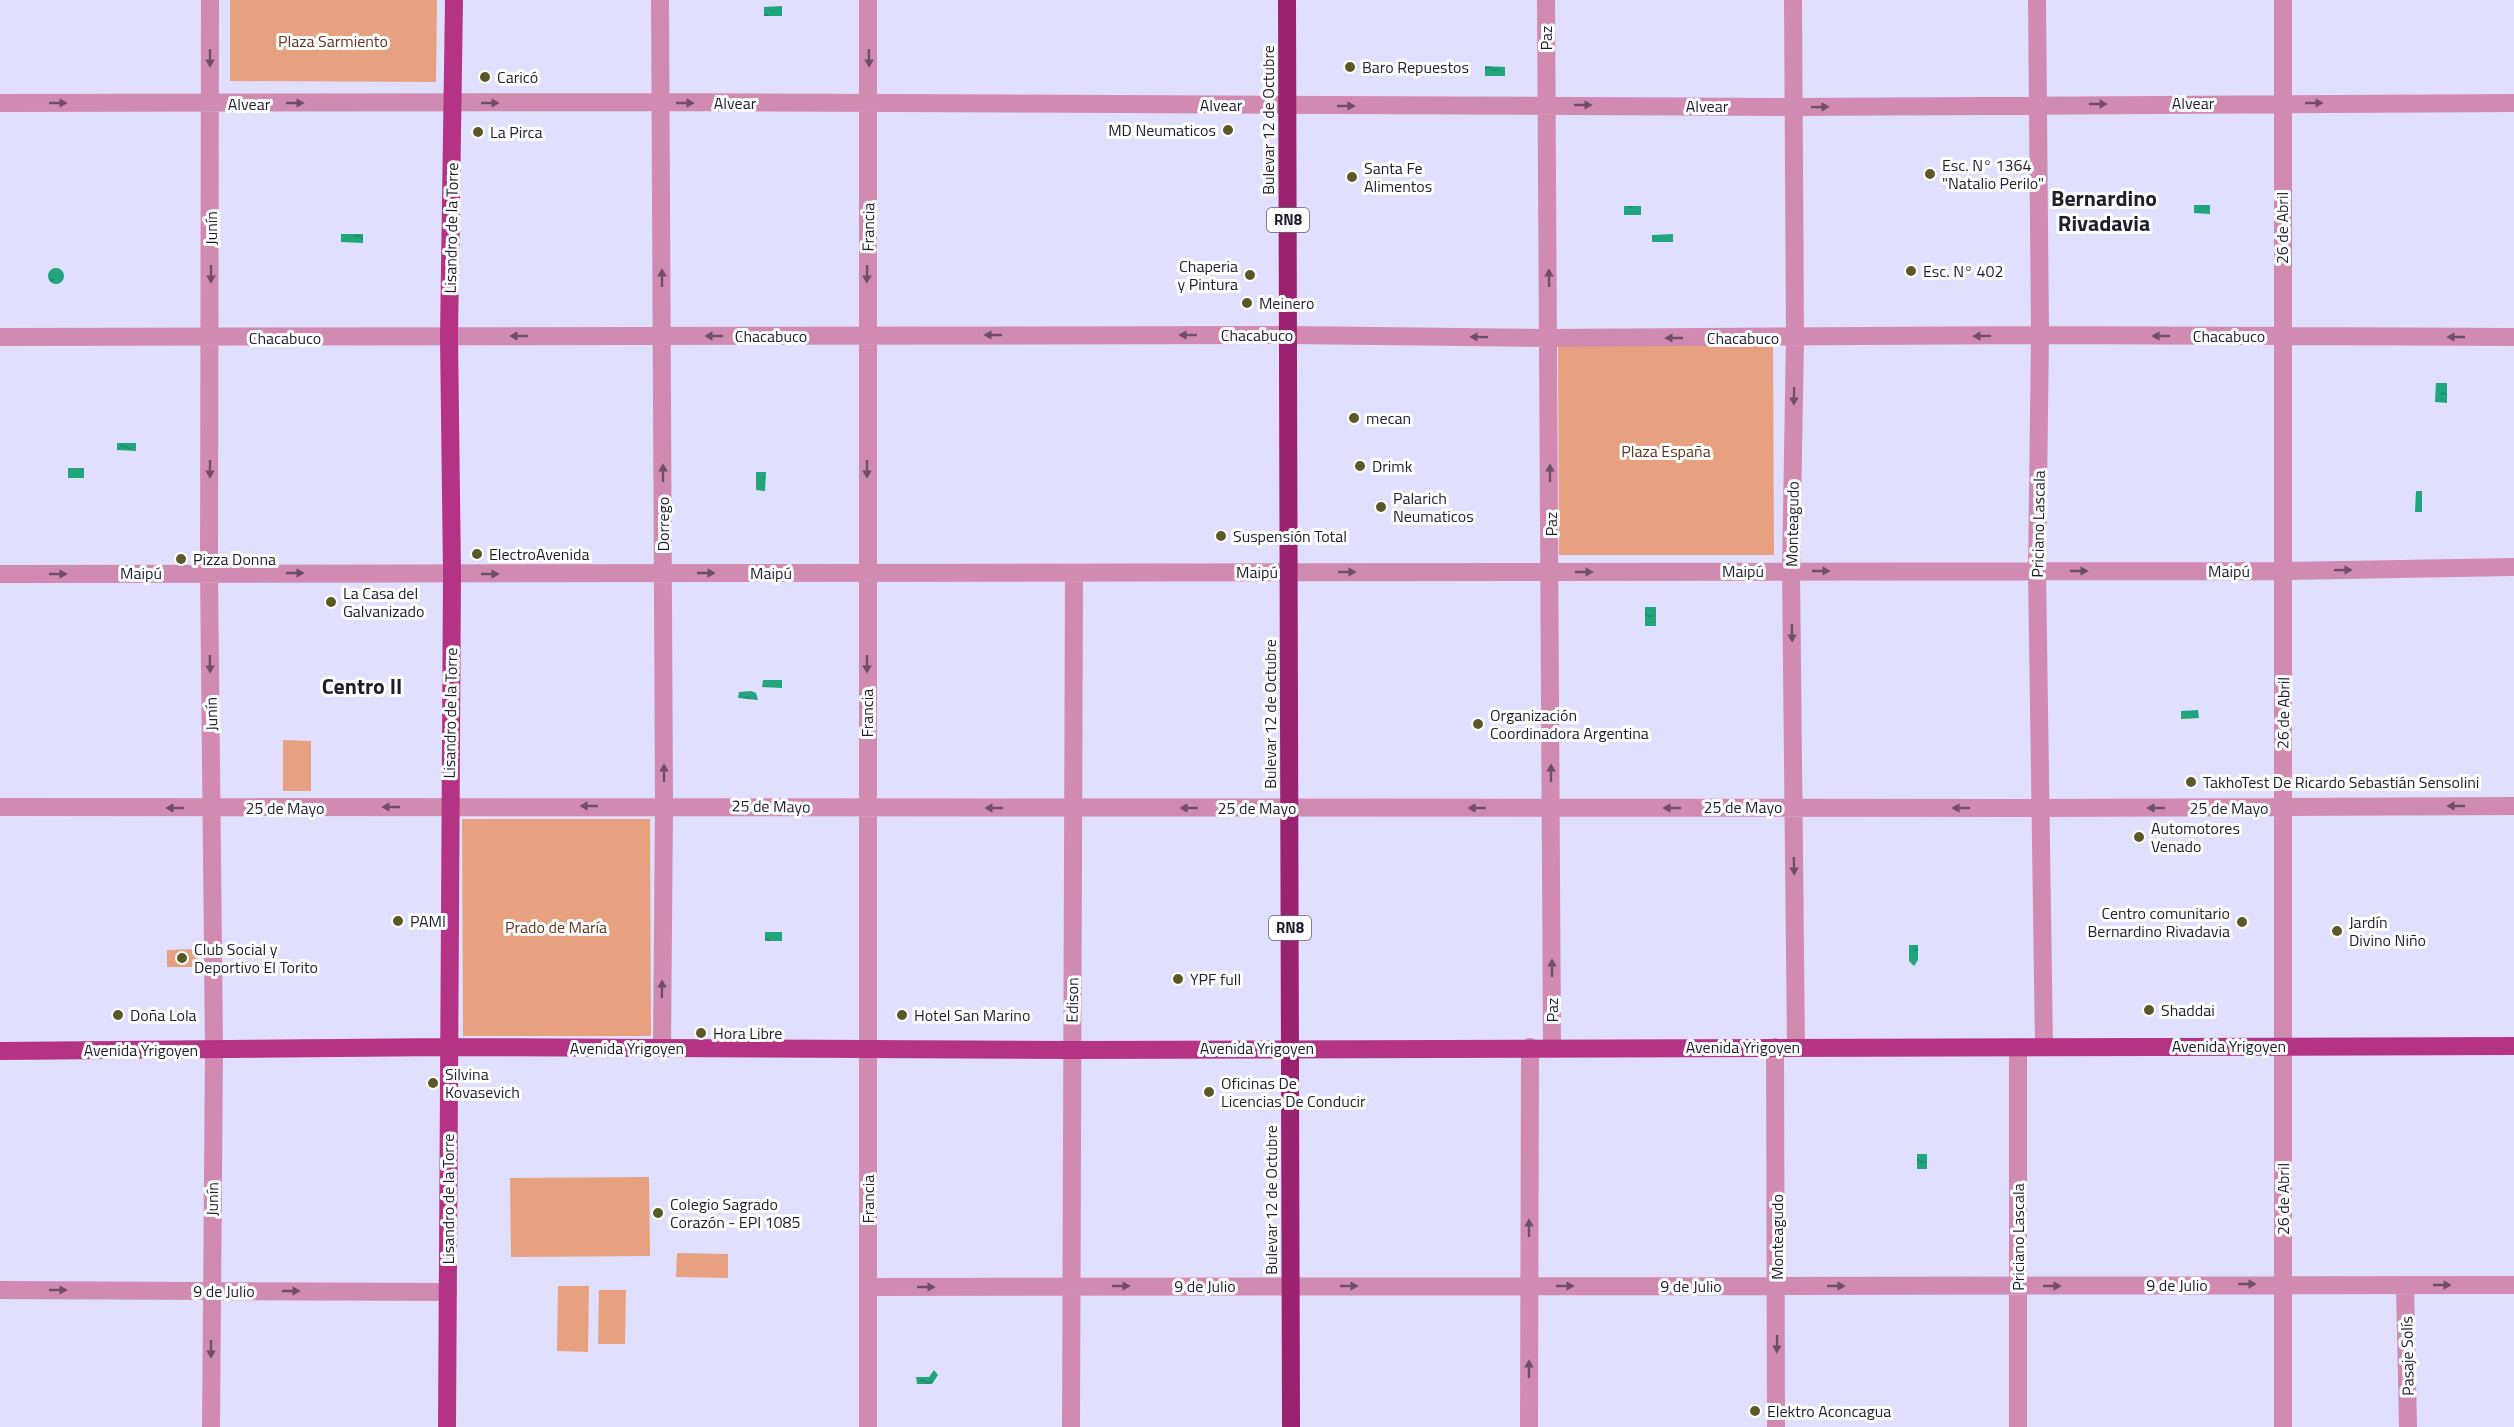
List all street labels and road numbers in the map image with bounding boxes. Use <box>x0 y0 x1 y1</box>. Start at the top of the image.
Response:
street label: Paz <box>1534 26 1558 50</box>
street label: Bulevar 12 de Octubre <box>1256 45 1280 195</box>
street label: Alvear <box>714 91 757 115</box>
street label: Alvear <box>2172 91 2215 115</box>
street label: Alvear <box>228 92 271 116</box>
street label: Alvear <box>1200 93 1243 117</box>
street label: Alvear <box>1686 94 1729 118</box>
street label: Lisandro de la Torre <box>438 162 464 294</box>
street label: 26 de Abril <box>2270 192 2294 264</box>
street label: Francia <box>856 202 880 252</box>
road number: RN8 <box>1267 208 1309 232</box>
street label: Junín <box>199 211 223 245</box>
street label: Chacabuco <box>1221 323 1293 347</box>
street label: Chacabuco <box>735 324 807 348</box>
street label: Chacabuco <box>2193 324 2265 348</box>
street label: Chacabuco <box>249 326 321 350</box>
street label: Chacabuco <box>1707 326 1779 350</box>
street label: Priciano Lascala <box>2025 470 2051 578</box>
street label: Monteagudo <box>1779 481 1805 567</box>
street label: Dorrego <box>651 497 675 551</box>
street label: Paz <box>1539 512 1563 536</box>
street label: Maipú <box>1722 559 1764 583</box>
street label: Maipú <box>2208 559 2250 583</box>
street label: Maipú <box>1236 560 1278 584</box>
street label: Maipú <box>120 561 162 585</box>
street label: Maipú <box>750 561 792 585</box>
street label: Bulevar 12 de Octubre <box>1258 639 1282 789</box>
street label: Lisandro de la Torre <box>437 647 463 779</box>
street label: 26 de Abril <box>2270 677 2296 749</box>
street label: Francia <box>855 689 879 737</box>
street label: Junín <box>199 697 223 731</box>
street label: 25 de Mayo <box>731 793 811 819</box>
street label: 25 de Mayo <box>1704 795 1782 819</box>
street label: 25 de Mayo <box>246 796 324 820</box>
street label: 25 de Mayo <box>1218 796 1296 820</box>
street label: 25 de Mayo <box>2190 796 2268 820</box>
road number: RN8 <box>1269 916 1311 940</box>
street label: Edison <box>1060 977 1084 1023</box>
street label: Paz <box>1540 998 1564 1022</box>
street label: Avenida Yrigoyen <box>2172 1034 2286 1058</box>
street label: Avenida Yrigoyen <box>1686 1035 1800 1059</box>
street label: Avenida Yrigoyen <box>570 1036 684 1060</box>
street label: Avenida Yrigoyen <box>1200 1036 1314 1060</box>
street label: Avenida Yrigoyen <box>84 1038 198 1062</box>
street label: Bulevar 12 de Octubre <box>1259 1125 1283 1275</box>
street label: Lisandro de la Torre <box>436 1134 460 1264</box>
street label: 26 de Abril <box>2271 1163 2295 1235</box>
street label: Francia <box>856 1175 880 1223</box>
street label: Junín <box>200 1182 224 1216</box>
street label: Priciano Lascala <box>2006 1183 2030 1291</box>
street label: Monteagudo <box>1765 1194 1789 1280</box>
street label: 9 de Julio <box>2146 1273 2208 1297</box>
street label: 9 de Julio <box>1174 1274 1236 1298</box>
street label: 9 de Julio <box>1660 1274 1722 1298</box>
street label: 9 de Julio <box>193 1279 255 1303</box>
street label: Pasaje Solís <box>2394 1316 2420 1396</box>

